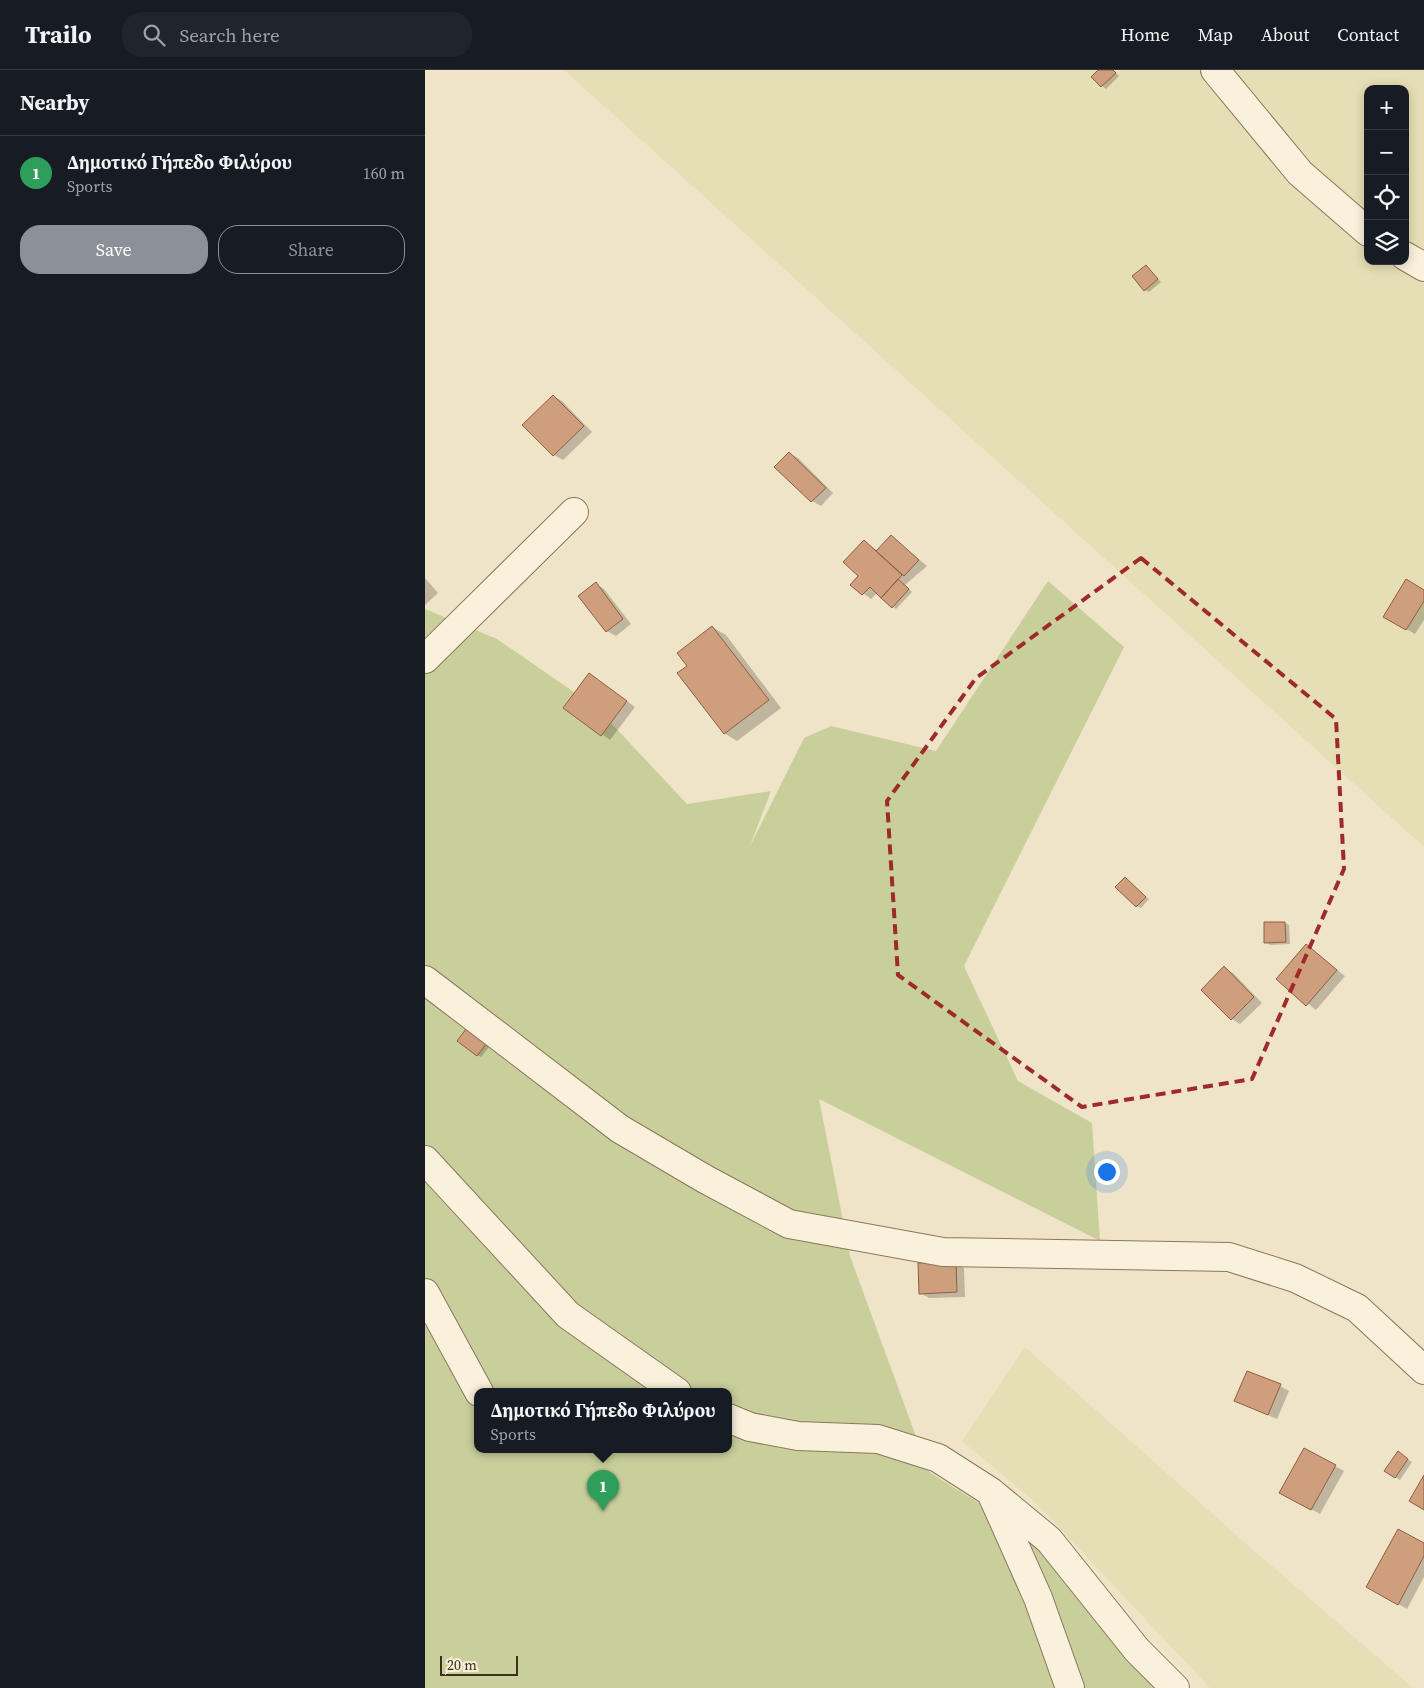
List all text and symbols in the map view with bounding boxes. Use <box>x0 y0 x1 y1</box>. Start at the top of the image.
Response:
search box <box>122 12 472 57</box>
text: Trailo <box>25 18 92 51</box>
icon: search <box>140 21 168 49</box>
text: Search here <box>180 22 280 48</box>
text: Home <box>1121 22 1170 47</box>
text: Map <box>1198 22 1233 47</box>
text: About <box>1261 22 1309 47</box>
text: Contact <box>1337 22 1399 47</box>
map controls <box>1364 85 1409 265</box>
button: + <box>1364 85 1409 130</box>
text: Nearby <box>20 88 90 117</box>
button: − <box>1364 130 1409 175</box>
text: Δημοτικό Γήπεδο Φιλύρου <box>67 149 292 175</box>
text: 1 <box>32 162 40 184</box>
text: 160 m <box>363 162 405 184</box>
text: Sports <box>67 175 112 197</box>
button: locate <box>1364 175 1409 220</box>
button: layers <box>1364 220 1409 265</box>
button: Save <box>20 225 208 274</box>
button: Share <box>218 225 405 274</box>
your location <box>1094 1159 1120 1185</box>
popup <box>474 1388 732 1453</box>
text: Δημοτικό Γήπεδο Φιλύρου <box>491 1397 715 1423</box>
text: Sports <box>491 1423 536 1445</box>
pin: 1 <box>587 1470 619 1511</box>
scale bar <box>440 1653 517 1676</box>
text: 20 m <box>447 1655 477 1675</box>

